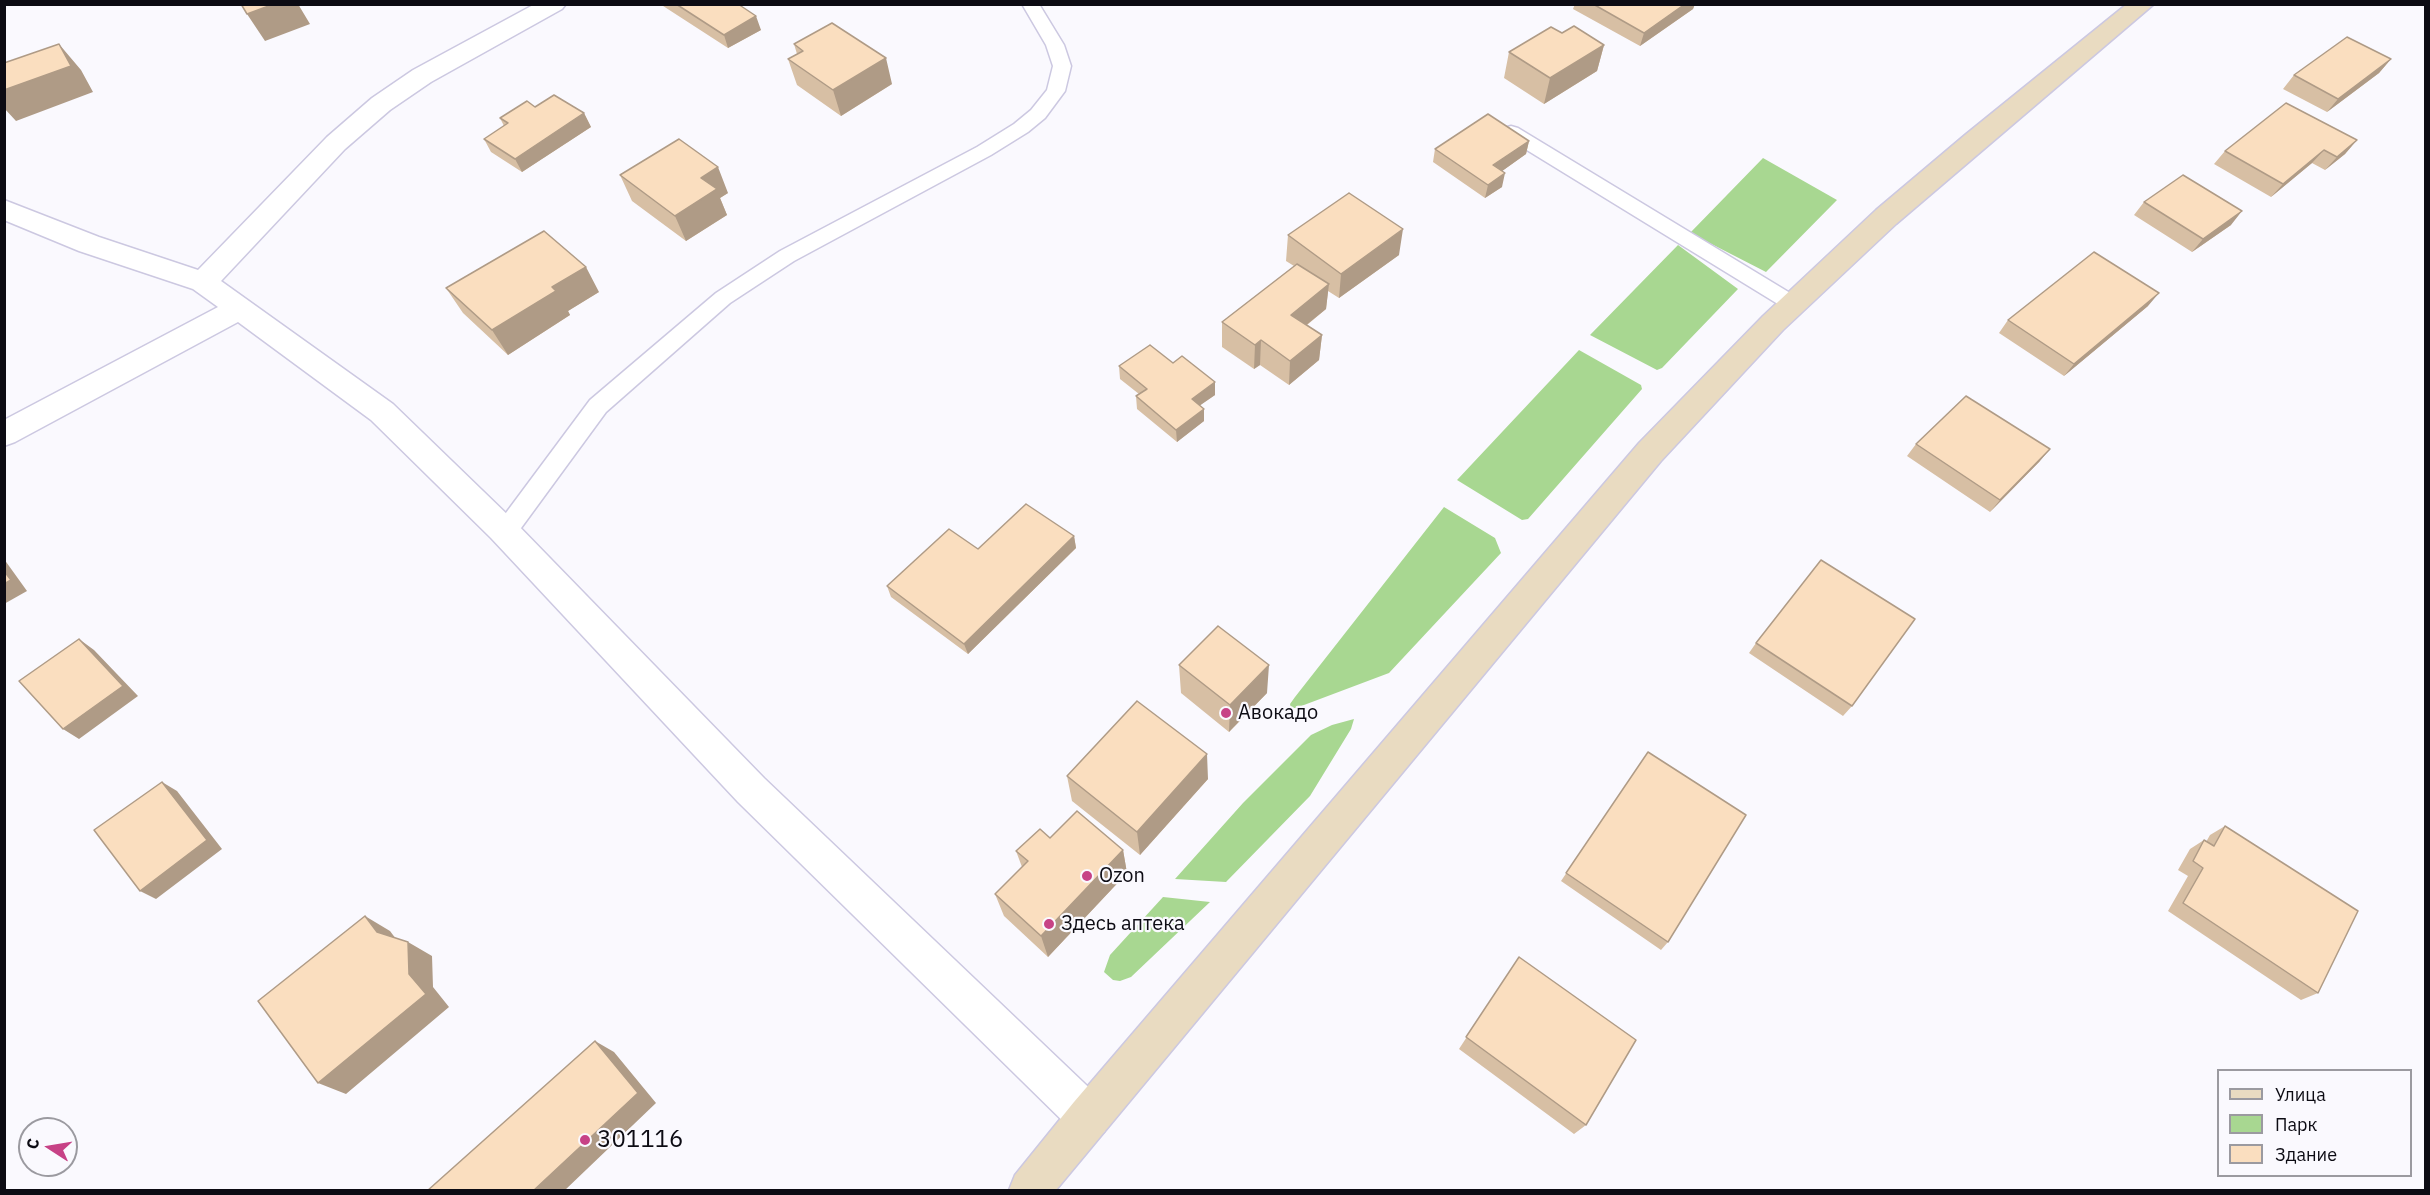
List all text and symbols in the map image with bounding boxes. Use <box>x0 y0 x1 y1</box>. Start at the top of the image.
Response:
place label: Авокадо <box>1238 701 1318 725</box>
marker: Авокадо <box>1219 706 1233 720</box>
place label: Ozon <box>1099 864 1145 888</box>
marker: Ozon <box>1080 869 1094 883</box>
place label: Здесь аптека <box>1061 912 1185 936</box>
marker: Здесь аптека <box>1042 917 1056 931</box>
legend <box>2217 1069 2412 1177</box>
text: Улица <box>2275 1083 2326 1106</box>
text: Парк <box>2275 1113 2317 1136</box>
north arrow <box>18 1117 78 1177</box>
place label: 301116 <box>597 1126 683 1154</box>
marker: 301116 <box>578 1133 592 1147</box>
text: С <box>21 1137 43 1151</box>
text: Здание <box>2275 1143 2337 1166</box>

